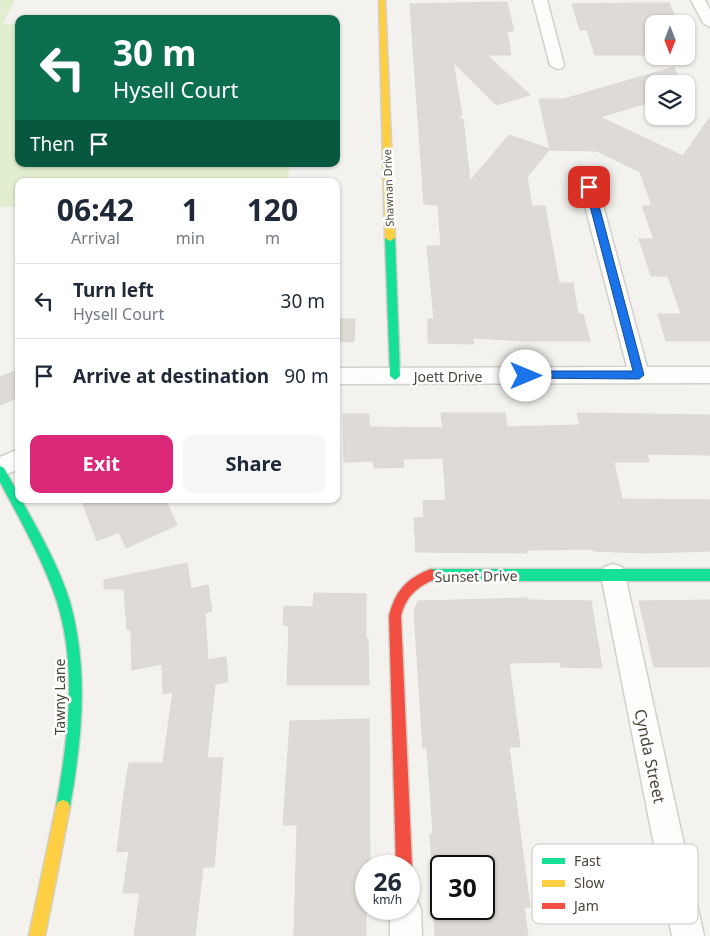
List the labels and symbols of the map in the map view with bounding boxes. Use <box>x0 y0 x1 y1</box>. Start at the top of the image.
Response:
north arrow <box>645 15 695 65</box>
street label: Shawnan Drive <box>379 149 397 227</box>
pin <box>568 166 610 208</box>
position arrow <box>499 349 551 401</box>
street label: Joett Drive <box>412 367 482 386</box>
street label: Sunset Drive <box>434 566 518 586</box>
street label: Tawny Lane <box>50 659 69 735</box>
street label: Cynda Street <box>629 707 671 805</box>
legend <box>532 844 698 924</box>
text: Fast <box>574 851 601 870</box>
speed limit sign: 30 <box>430 855 495 920</box>
text: Slow <box>574 873 605 892</box>
text: Jam <box>572 896 599 915</box>

